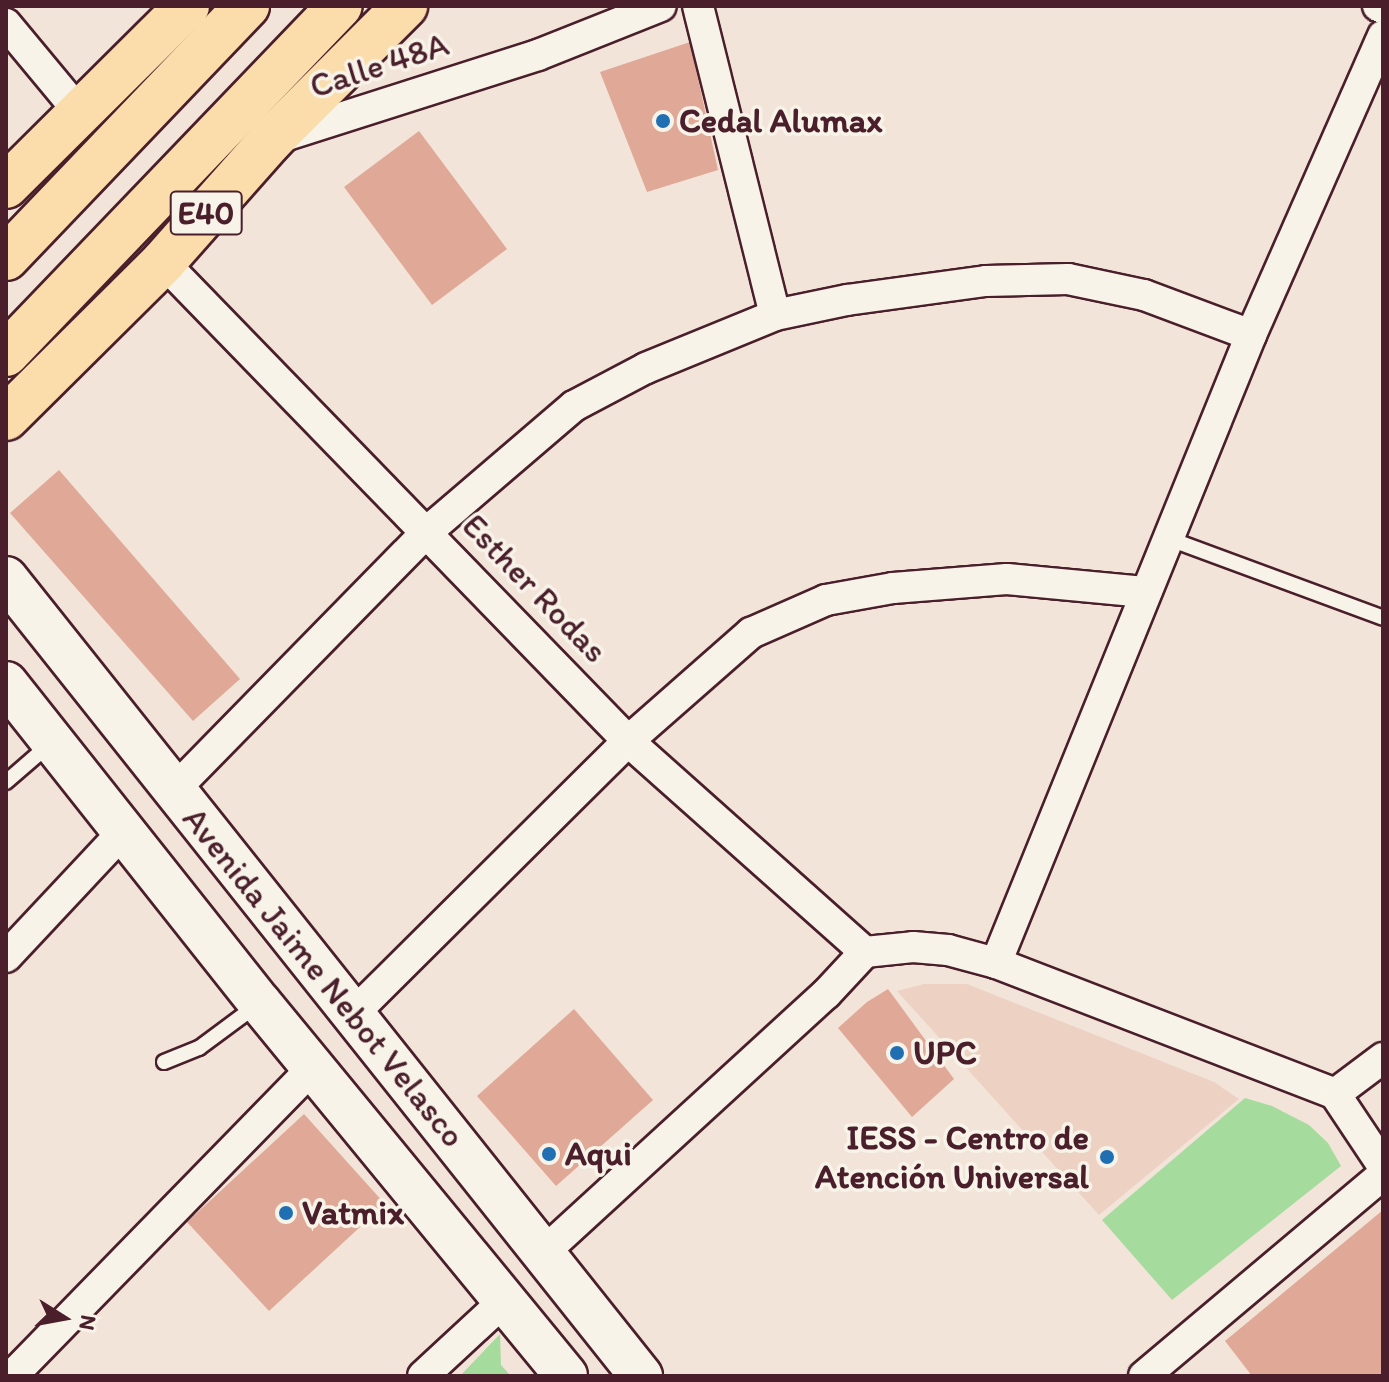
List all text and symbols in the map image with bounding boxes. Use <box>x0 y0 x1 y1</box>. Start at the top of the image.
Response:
street label: Calle 48A <box>304 23 454 107</box>
place label: Cedal Alumax <box>679 101 881 141</box>
marker: Cedal Alumax <box>654 112 672 130</box>
road number: E40 <box>168 185 244 241</box>
street label: Esther Rodas <box>454 505 616 671</box>
street label: Avenida Jaime Nebot Velasco <box>175 800 473 1154</box>
place label: UPC <box>913 1033 977 1073</box>
marker: UPC <box>888 1044 906 1062</box>
place label: IESS - Centro de Atención Universal <box>813 1117 1089 1196</box>
place label: Aqui <box>565 1134 632 1174</box>
marker: Aqui <box>540 1145 558 1163</box>
marker: IESS - Centro de Atención Universal <box>1096 1146 1118 1168</box>
place label: Vatmix <box>302 1193 404 1233</box>
marker: Vatmix <box>277 1204 295 1222</box>
north arrow <box>24 1278 104 1358</box>
text: N <box>73 1313 103 1333</box>

